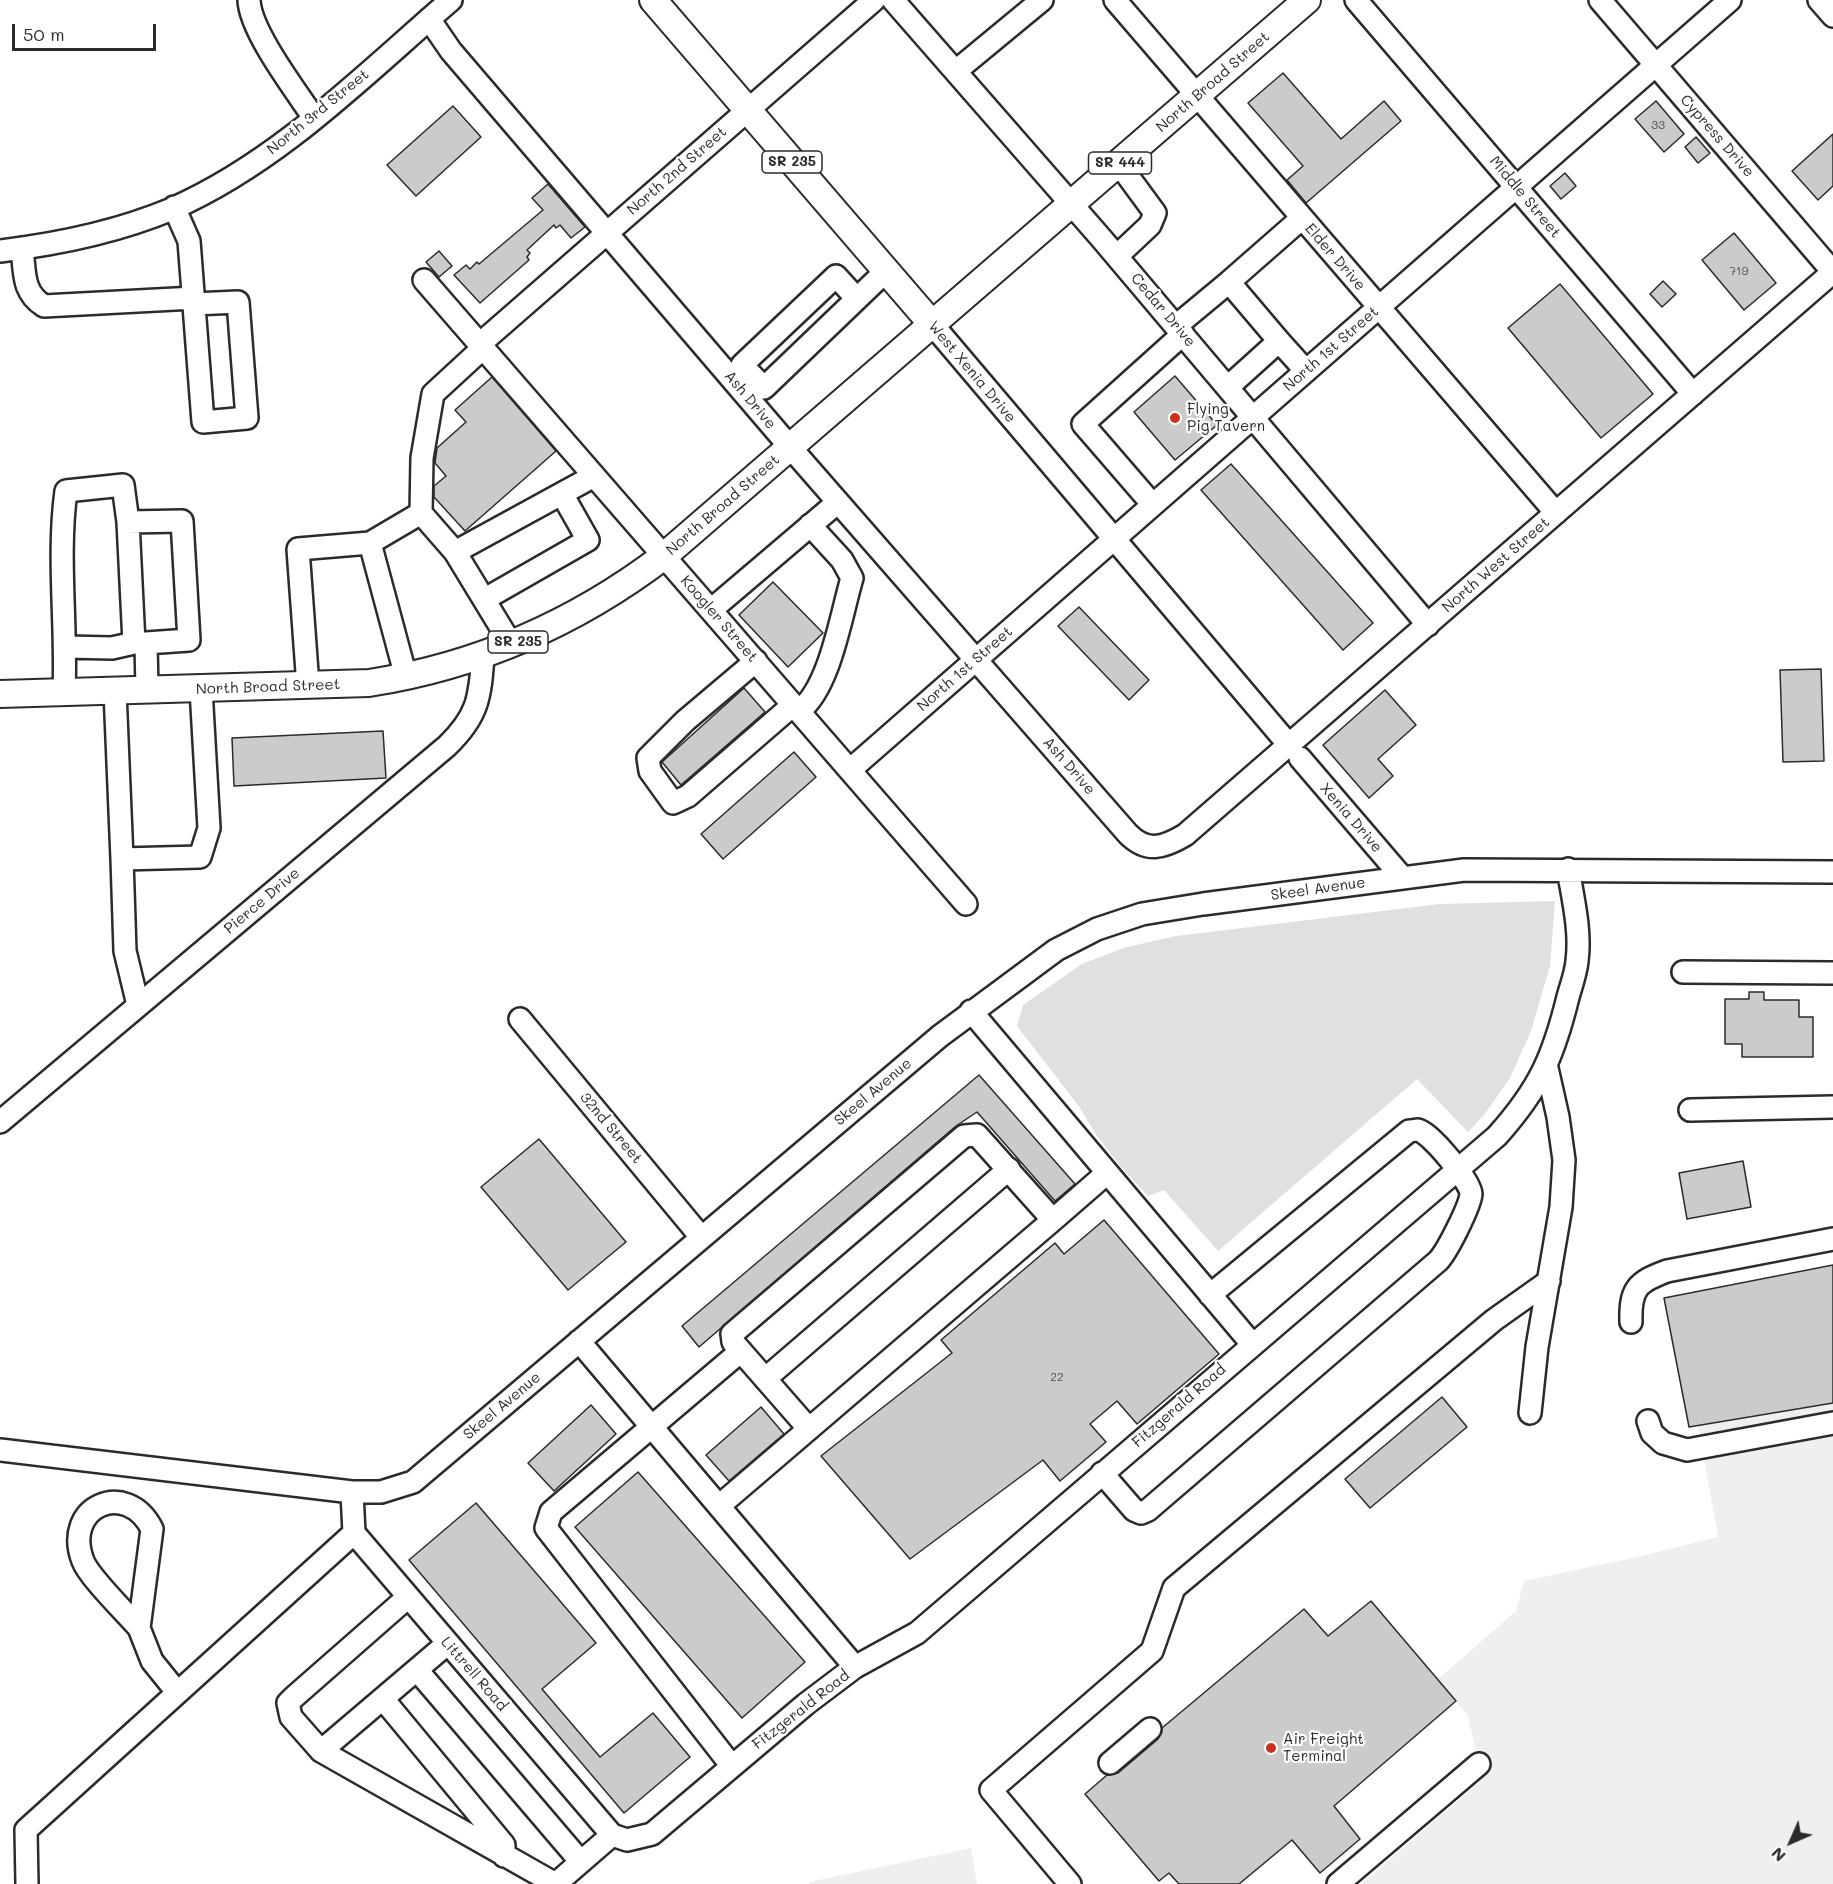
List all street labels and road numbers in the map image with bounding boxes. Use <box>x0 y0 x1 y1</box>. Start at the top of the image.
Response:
street label: North Broad Street <box>1153 28 1273 136</box>
street label: North 3rd Street <box>263 65 373 159</box>
street label: Cypress Drive <box>1676 91 1758 181</box>
street label: North 2nd Street <box>624 123 730 219</box>
road number: SR 235 <box>762 151 822 173</box>
road number: SR 444 <box>1088 152 1152 174</box>
street label: Middle Street <box>1486 152 1564 242</box>
street label: Elder Drive <box>1301 220 1369 294</box>
street label: Cedar Drive <box>1127 269 1199 351</box>
street label: North 1st Street <box>1280 303 1382 395</box>
street label: West Xenia Drive <box>924 318 1020 426</box>
street label: Ash Drive <box>720 367 780 433</box>
street label: North Broad Street <box>663 451 783 559</box>
street label: North West Street <box>1439 514 1553 616</box>
street label: Koogler Street <box>677 572 761 666</box>
street label: North 1st Street <box>914 623 1016 715</box>
road number: SR 235 <box>488 631 548 653</box>
street label: North Broad Street <box>195 675 341 699</box>
street label: Ash Drive <box>1039 733 1099 799</box>
street label: Xenia Drive <box>1316 780 1386 856</box>
street label: Pierce Drive <box>221 864 303 938</box>
street label: Skeel Avenue <box>1269 873 1367 905</box>
street label: Skeel Avenue <box>831 1054 915 1130</box>
street label: 32nd Street <box>576 1089 646 1167</box>
street label: Fitzgerald Road <box>1128 1360 1230 1452</box>
street label: Skeel Avenue <box>460 1368 544 1444</box>
street label: Littrell Road <box>437 1633 511 1715</box>
street label: Fitzgerald Road <box>749 1667 853 1753</box>

